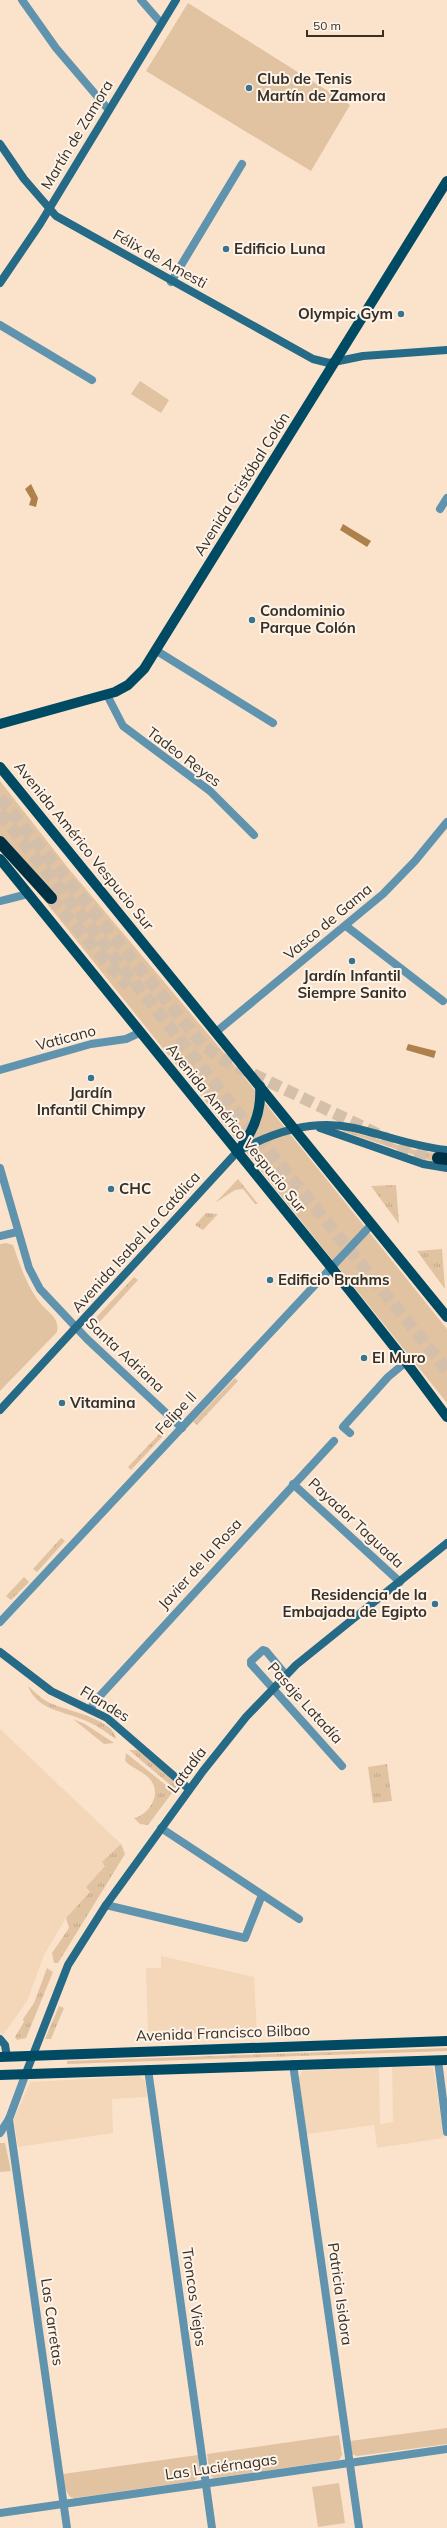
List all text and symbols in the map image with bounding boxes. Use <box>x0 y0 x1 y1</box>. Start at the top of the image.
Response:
scale bar <box>307 12 383 38</box>
text: 50 m <box>313 18 341 33</box>
place label: Club de Tenis Martín de Zamora <box>257 69 386 105</box>
street label: Martín de Zamora <box>36 77 117 193</box>
marker: Club de Tenis Martín de Zamora <box>244 83 254 93</box>
street label: Félix de Amesti <box>110 225 211 292</box>
place label: Edificio Luna <box>234 239 326 258</box>
marker: Edificio Luna <box>221 244 231 254</box>
place label: Olympic Gym <box>298 304 393 323</box>
marker: Olympic Gym <box>396 309 406 319</box>
street label: Avenida Cristóbal Colón <box>190 408 294 559</box>
place label: Condominio Parque Colón <box>260 601 356 637</box>
marker: Condominio Parque Colón <box>247 615 257 625</box>
street label: Tadeo Reyes <box>143 722 225 791</box>
street label: Avenida Américo Vespucio Sur <box>10 757 159 934</box>
street label: Vasco de Gama <box>280 879 376 964</box>
marker: Jardín Infantil Siempre Sanito <box>347 956 357 966</box>
place label: Jardín Infantil Siempre Sanito <box>297 966 407 1002</box>
street label: Vaticano <box>34 1020 98 1055</box>
street label: Avenida Américo Vespucio Sur <box>162 1039 311 1216</box>
marker: Jardín Infantil Chimpy <box>86 1073 96 1083</box>
place label: Jardín Infantil Chimpy <box>37 1083 146 1119</box>
street label: Avenida Isabel La Católica <box>67 1167 204 1316</box>
place label: CHC <box>119 1179 151 1198</box>
marker: CHC <box>106 1184 116 1194</box>
place label: Edificio Brahms <box>278 1270 389 1289</box>
marker: Edificio Brahms <box>265 1275 275 1285</box>
street label: Santa Adriana <box>82 1313 169 1396</box>
place label: El Muro <box>372 1348 426 1367</box>
marker: El Muro <box>359 1353 369 1363</box>
street label: Felipe II <box>151 1387 200 1438</box>
place label: Vitamina <box>69 1393 135 1412</box>
marker: Vitamina <box>57 1398 67 1408</box>
street label: Payador Taguada <box>305 1474 408 1572</box>
street label: Javier de la Rosa <box>154 1514 245 1613</box>
place label: Residencia de la Embajada de Egipto <box>283 1585 427 1621</box>
marker: Residencia de la Embajada de Egipto <box>430 1599 440 1609</box>
street label: Pasaje Latadía <box>264 1658 347 1747</box>
street label: Flandes <box>77 1681 133 1726</box>
street label: Latadía <box>163 1743 210 1797</box>
street label: Avenida Francisco Bilbao <box>135 2020 310 2045</box>
street label: Patricia Isidora <box>324 2241 357 2346</box>
street label: Troncos Viejos <box>178 2246 211 2348</box>
street label: Las Carretas <box>37 2277 68 2367</box>
street label: Las Luciérnagas <box>164 2449 278 2484</box>

